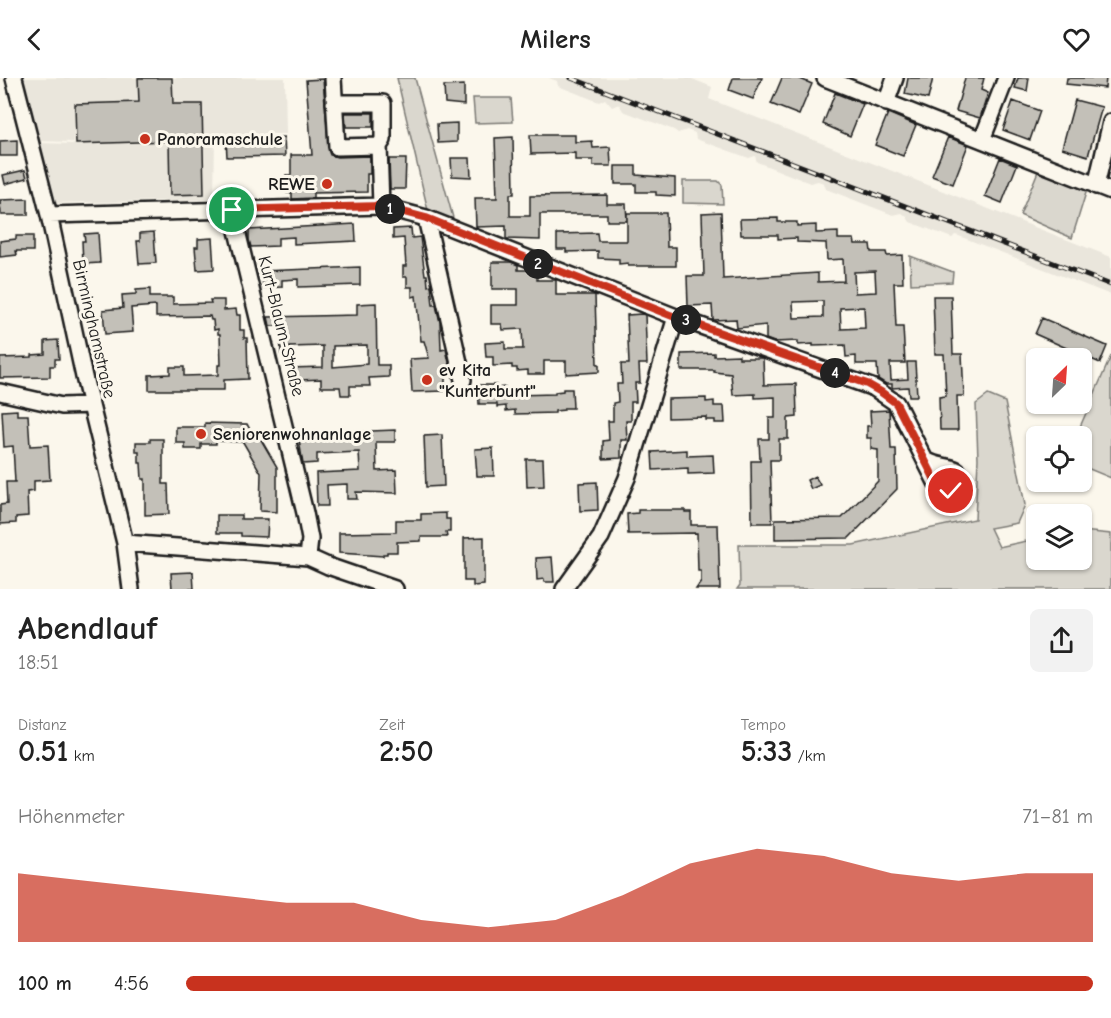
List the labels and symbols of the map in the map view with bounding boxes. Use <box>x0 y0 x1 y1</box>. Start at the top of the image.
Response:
place label: Panoramaschule <box>157 129 283 150</box>
marker: Panoramaschule <box>138 132 152 146</box>
place label: REWE <box>268 174 315 195</box>
marker: REWE <box>320 177 334 191</box>
pin <box>206 184 257 235</box>
pin: 1 <box>375 194 405 224</box>
pin: 2 <box>523 249 553 279</box>
street label: Kurt-Blaum-Straße <box>253 254 309 398</box>
street label: Birminghamstraße <box>68 258 120 400</box>
pin: 3 <box>671 305 701 335</box>
north arrow <box>1026 348 1092 414</box>
pin: 4 <box>820 358 850 388</box>
place label: ev Kita "Kunterbunt" <box>439 360 536 402</box>
marker: ev Kita "Kunterbunt" <box>420 373 434 387</box>
place label: Seniorenwohnanlage <box>213 424 371 445</box>
marker: Seniorenwohnanlage <box>194 427 208 441</box>
pin <box>925 465 976 516</box>

